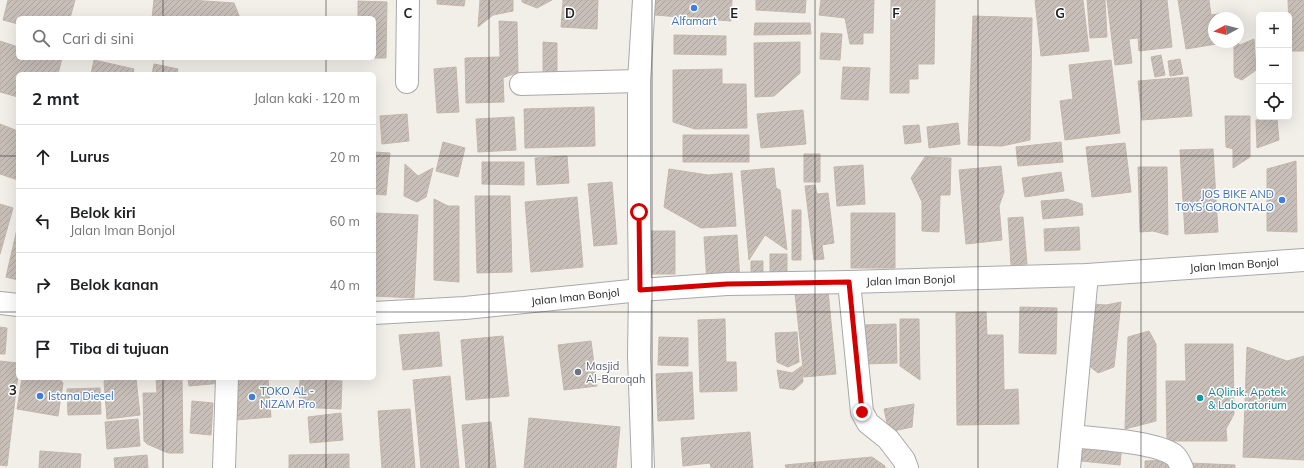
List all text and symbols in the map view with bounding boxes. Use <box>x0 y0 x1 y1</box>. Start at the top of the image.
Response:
marker: Alfamart <box>689 3 699 13</box>
text: C <box>404 5 413 21</box>
text: D <box>565 5 575 21</box>
text: E <box>730 5 738 21</box>
text: F <box>892 5 900 21</box>
text: G <box>1055 5 1065 21</box>
north arrow <box>1208 12 1244 48</box>
map controls <box>1256 12 1292 120</box>
button: + <box>1256 12 1292 48</box>
place label: Alfamart <box>671 14 717 28</box>
search box <box>16 16 376 60</box>
icon: search <box>30 27 52 49</box>
text: Cari di sini <box>62 29 134 48</box>
button: − <box>1256 48 1292 84</box>
button: locate <box>1256 84 1292 120</box>
text: 2 mnt <box>32 88 79 109</box>
text: Jalan kaki · 120 m <box>254 90 360 106</box>
icon: ahead <box>32 146 54 168</box>
text: Lurus <box>70 147 110 166</box>
text: 20 m <box>330 149 360 165</box>
place label: JOS BIKE AND TOYS GORONTALO <box>1175 187 1274 214</box>
marker: JOS BIKE AND TOYS GORONTALO <box>1277 195 1287 205</box>
text: Belok kiri <box>70 203 136 222</box>
route start <box>630 203 648 221</box>
icon: left <box>32 210 54 232</box>
text: 60 m <box>330 213 360 229</box>
text: Jalan Iman Bonjol <box>70 222 175 238</box>
street label: Jalan Iman Bonjol <box>1189 255 1279 275</box>
street label: Jalan Iman Bonjol <box>866 272 955 288</box>
icon: right <box>32 274 54 296</box>
text: Belok kanan <box>70 275 159 294</box>
text: 40 m <box>330 277 360 293</box>
street label: Jalan Iman Bonjol <box>530 285 620 308</box>
icon: arrive <box>32 338 54 360</box>
text: Tiba di tujuan <box>70 339 169 358</box>
place label: Masjid Al-Baroqah <box>586 359 645 386</box>
marker: Masjid Al-Baroqah <box>573 367 583 377</box>
text: 3 <box>9 382 17 398</box>
place label: TOKO AL - NIZAM Pro <box>260 384 315 411</box>
place label: AQlinik. Apotek & Laboratorium <box>1208 385 1287 412</box>
place label: Istana Diesel <box>48 389 114 403</box>
marker: Istana Diesel <box>35 391 45 401</box>
marker: TOKO AL - NIZAM Pro <box>247 392 257 402</box>
marker: AQlinik. Apotek & Laboratorium <box>1195 393 1205 403</box>
route end <box>853 403 871 421</box>

